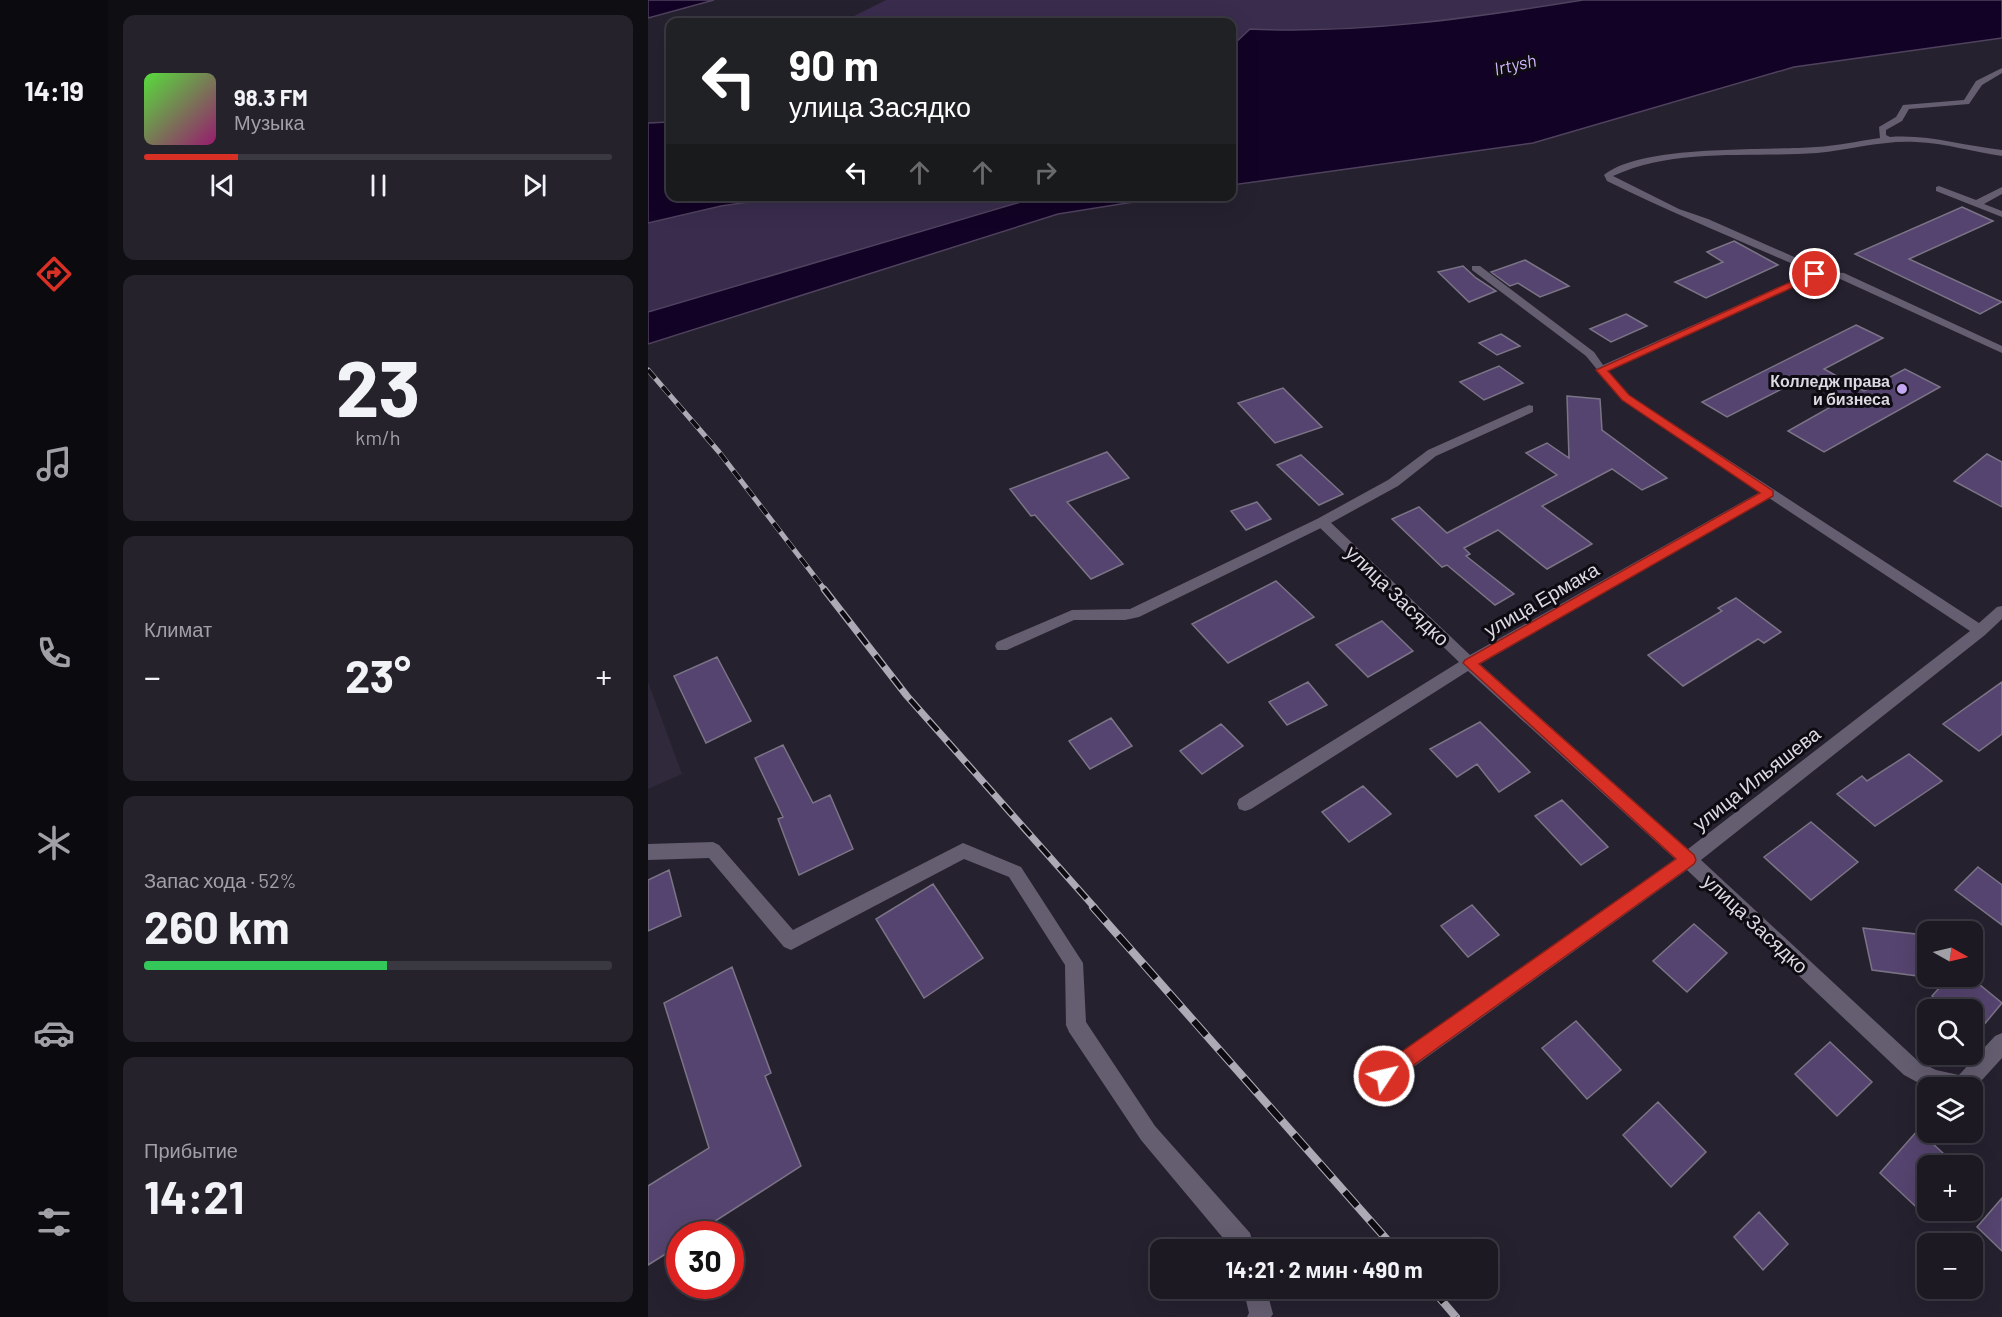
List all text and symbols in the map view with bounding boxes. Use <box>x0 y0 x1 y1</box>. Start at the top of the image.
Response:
text: 90 m <box>789 39 879 89</box>
icon: left <box>690 42 768 120</box>
water label: Irtysh <box>1492 48 1538 80</box>
text: 14:19 <box>24 74 84 106</box>
text: 98.3 FM <box>234 84 308 110</box>
text: улица Засядко <box>789 90 971 122</box>
text: Музыка <box>234 110 305 134</box>
icon: left <box>840 156 873 189</box>
icon: ahead <box>903 156 936 189</box>
icon: ahead <box>966 156 999 189</box>
icon: right <box>1029 156 1062 189</box>
icon: previous <box>206 169 239 202</box>
icon: pause <box>362 169 395 202</box>
icon: next <box>518 169 551 202</box>
pin <box>1789 248 1840 299</box>
icon: directions <box>33 253 75 295</box>
icon: arrive <box>1798 257 1831 290</box>
text: 23 <box>336 339 420 433</box>
place label: Колледж права и бизнеса <box>1770 371 1890 408</box>
marker: Колледж права и бизнеса <box>1895 382 1909 396</box>
text: km/h <box>355 425 401 449</box>
icon: music <box>33 443 75 485</box>
street label: улица Засядко <box>1341 540 1455 650</box>
street label: улица Ермака <box>1479 556 1603 642</box>
text: Климат <box>144 617 212 641</box>
icon: phone <box>33 632 75 674</box>
text: 23° <box>345 648 411 702</box>
text: − <box>144 656 161 696</box>
text: + <box>595 656 612 696</box>
street label: улица Ильяшева <box>1688 720 1825 835</box>
icon: climate <box>33 822 75 864</box>
text: Запас хода · 52% <box>144 868 297 892</box>
street label: улица Засядко <box>1699 868 1813 978</box>
text: 260 km <box>144 899 290 953</box>
north arrow <box>1917 921 1983 987</box>
map controls <box>1917 921 1983 1299</box>
button: search <box>1917 999 1983 1065</box>
icon: car <box>33 1012 75 1054</box>
position arrow <box>1352 1044 1416 1108</box>
button: layers <box>1917 1077 1983 1143</box>
text: Прибытие <box>144 1138 238 1162</box>
button: + <box>1917 1155 1983 1221</box>
text: 14:21 <box>144 1169 244 1223</box>
icon: filters <box>33 1201 75 1243</box>
speed limit sign: 30 <box>666 1221 744 1299</box>
button: − <box>1917 1233 1983 1299</box>
text: 14:21 · 2 мин · 490 m <box>1225 1256 1423 1282</box>

